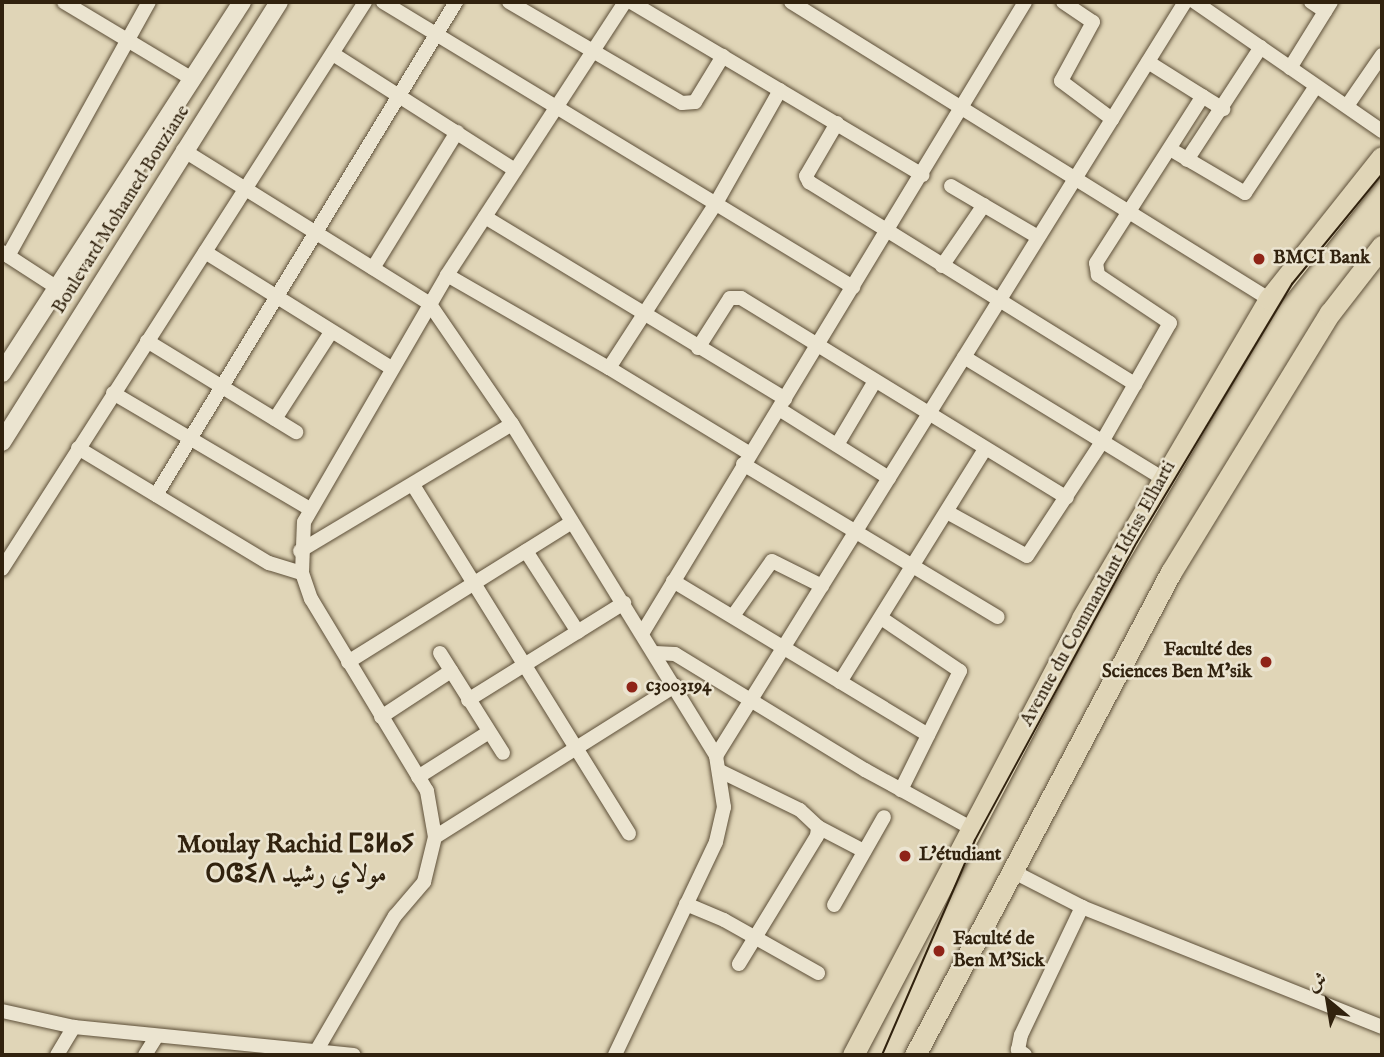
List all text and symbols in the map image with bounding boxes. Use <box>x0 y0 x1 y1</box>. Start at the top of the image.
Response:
street label: Boulevard Mohamed Bouziane <box>48 102 196 318</box>
place label: BMCI Bank <box>1273 248 1370 270</box>
marker: BMCI Bank <box>1251 251 1267 267</box>
street label: Avenue du Commandant Idriss Elharti <box>1016 457 1182 731</box>
place label: Faculté des Sciences Ben M'sik <box>1102 640 1252 684</box>
marker: Faculté des Sciences Ben M'sik <box>1258 654 1274 670</box>
place label: c3003194 <box>646 676 712 698</box>
marker: c3003194 <box>624 679 640 695</box>
district label: Moulay Rachid ⵎⵓⵍⴰⵢ ⵔⵛⵉⴷ مولاي رشيد <box>177 829 415 890</box>
place label: L'étudiant <box>919 845 1001 867</box>
marker: L'étudiant <box>897 848 913 864</box>
place label: Faculté de Ben M'Sick <box>953 929 1045 973</box>
marker: Faculté de Ben M'Sick <box>931 943 947 959</box>
north arrow <box>1293 966 1363 1036</box>
text: ش <box>1303 968 1332 998</box>

